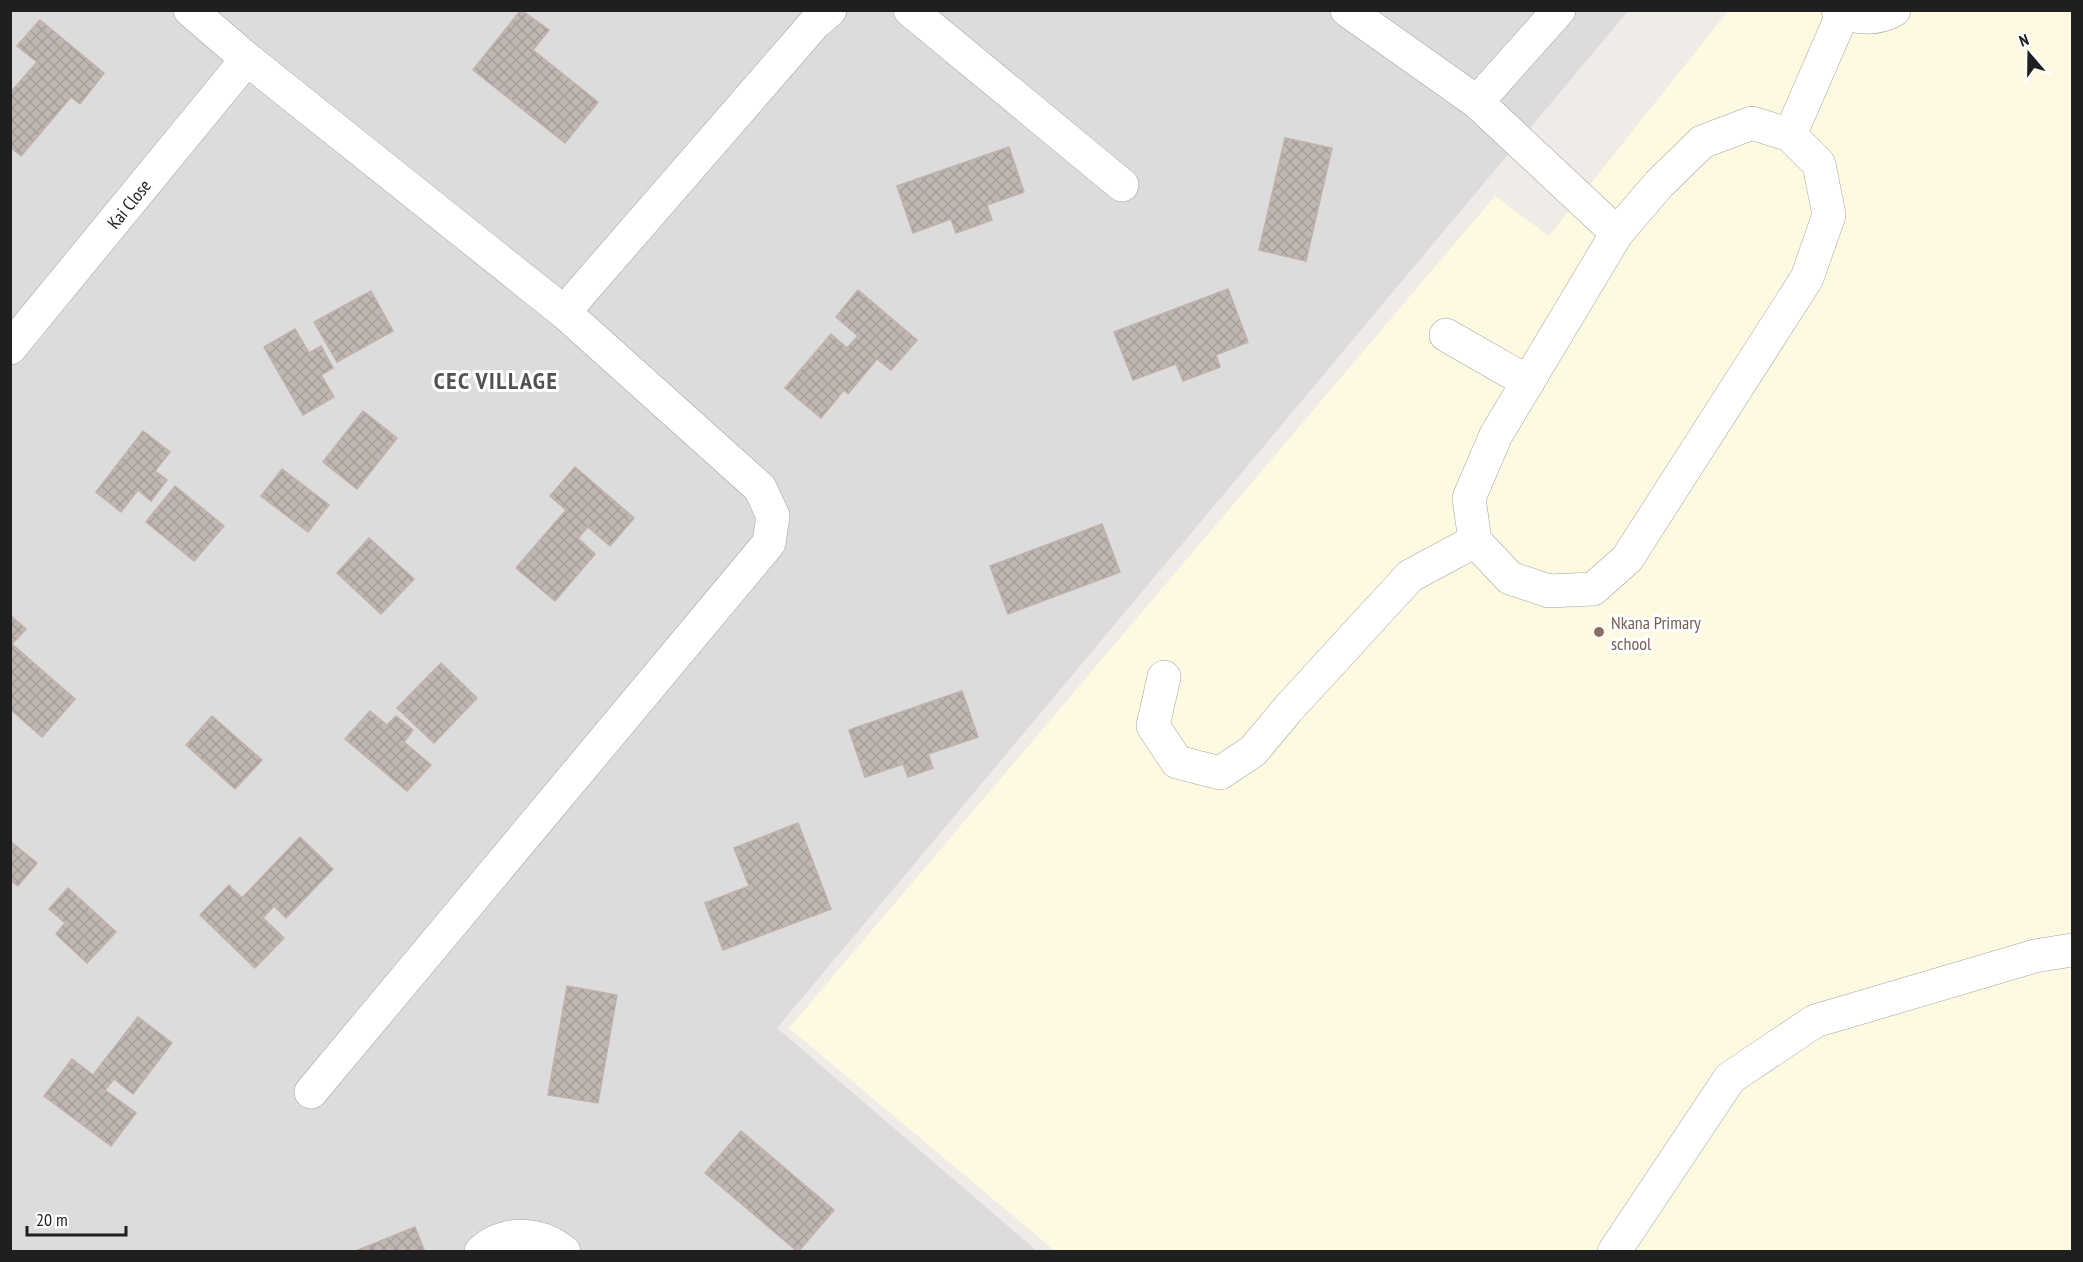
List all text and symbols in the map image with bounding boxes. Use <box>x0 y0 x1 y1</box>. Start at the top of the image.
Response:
north arrow <box>1999 24 2059 84</box>
text: N <box>2016 29 2031 51</box>
street label: Kai Close <box>102 175 156 233</box>
district label: CEC VILLAGE <box>434 365 558 396</box>
place label: Nkana Primary school <box>1611 611 1701 655</box>
marker: Nkana Primary school <box>1592 625 1606 639</box>
scale bar <box>27 1199 126 1237</box>
text: 20 m <box>36 1208 68 1231</box>

